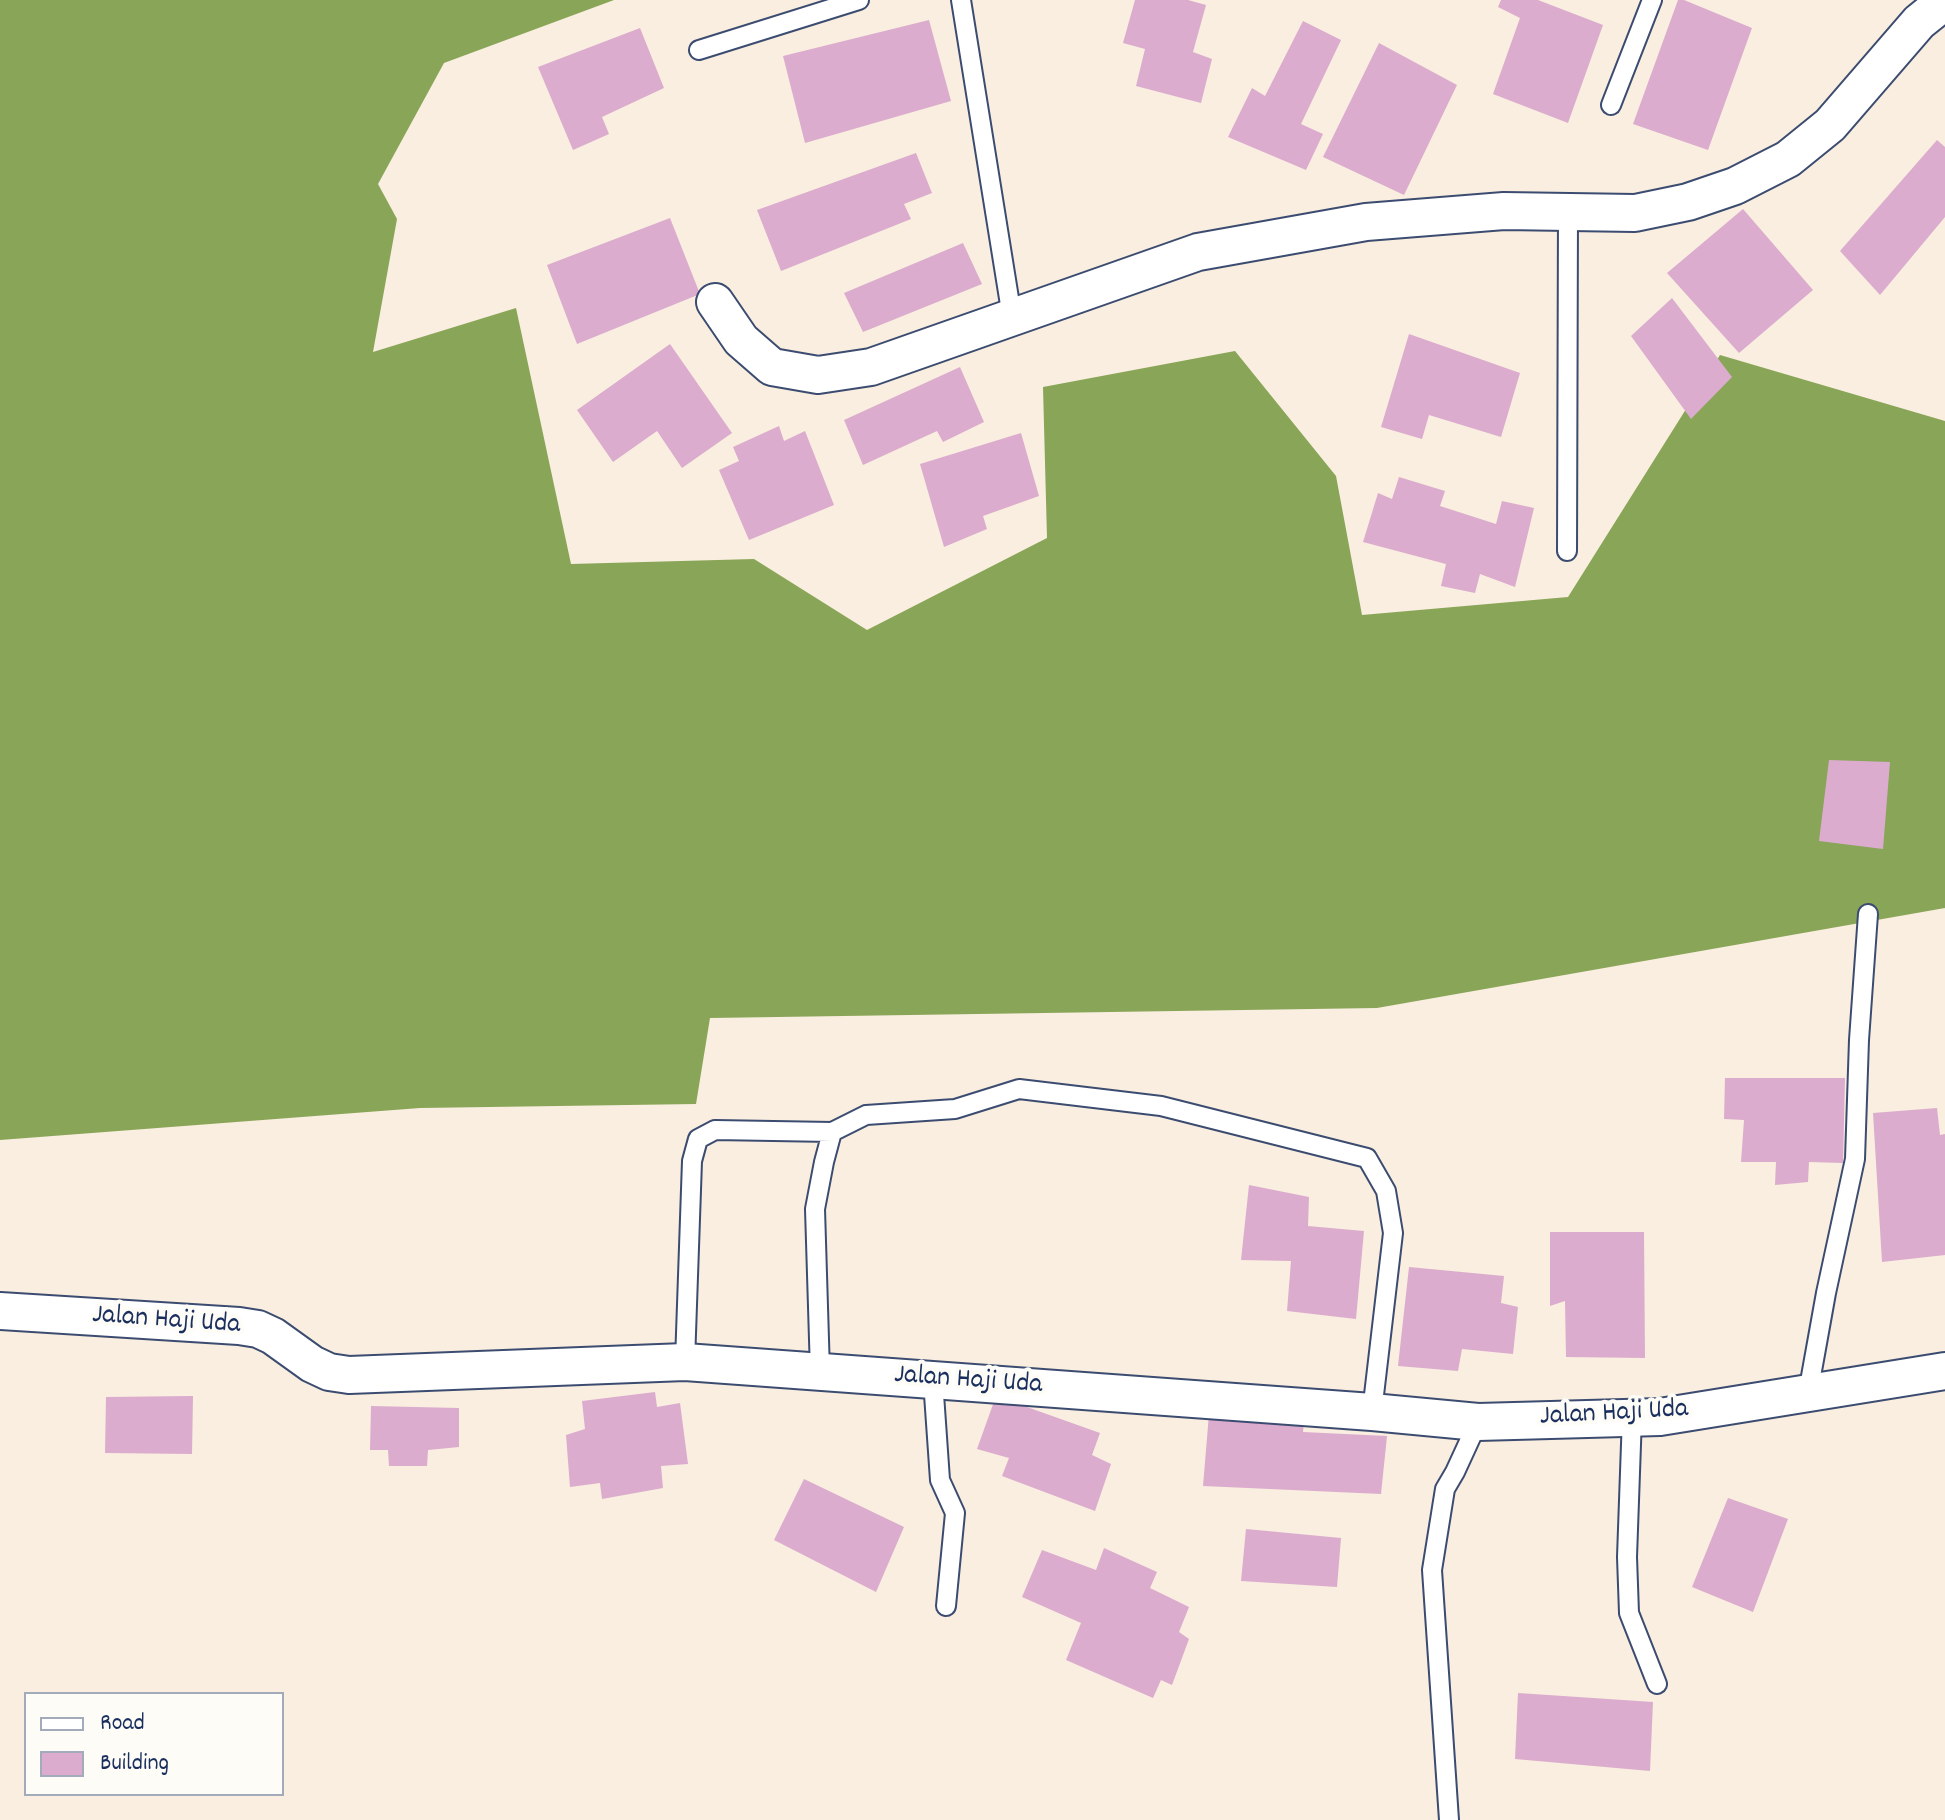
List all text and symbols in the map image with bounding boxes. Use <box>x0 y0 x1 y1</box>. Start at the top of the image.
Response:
street label: Jalan Haji Uda <box>91 1300 241 1344</box>
street label: Jalan Haji Uda <box>893 1360 1043 1404</box>
street label: Jalan Haji Uda <box>1539 1394 1689 1436</box>
legend <box>24 1692 284 1796</box>
text: Road <box>100 1707 145 1741</box>
text: Building <box>100 1747 169 1781</box>

